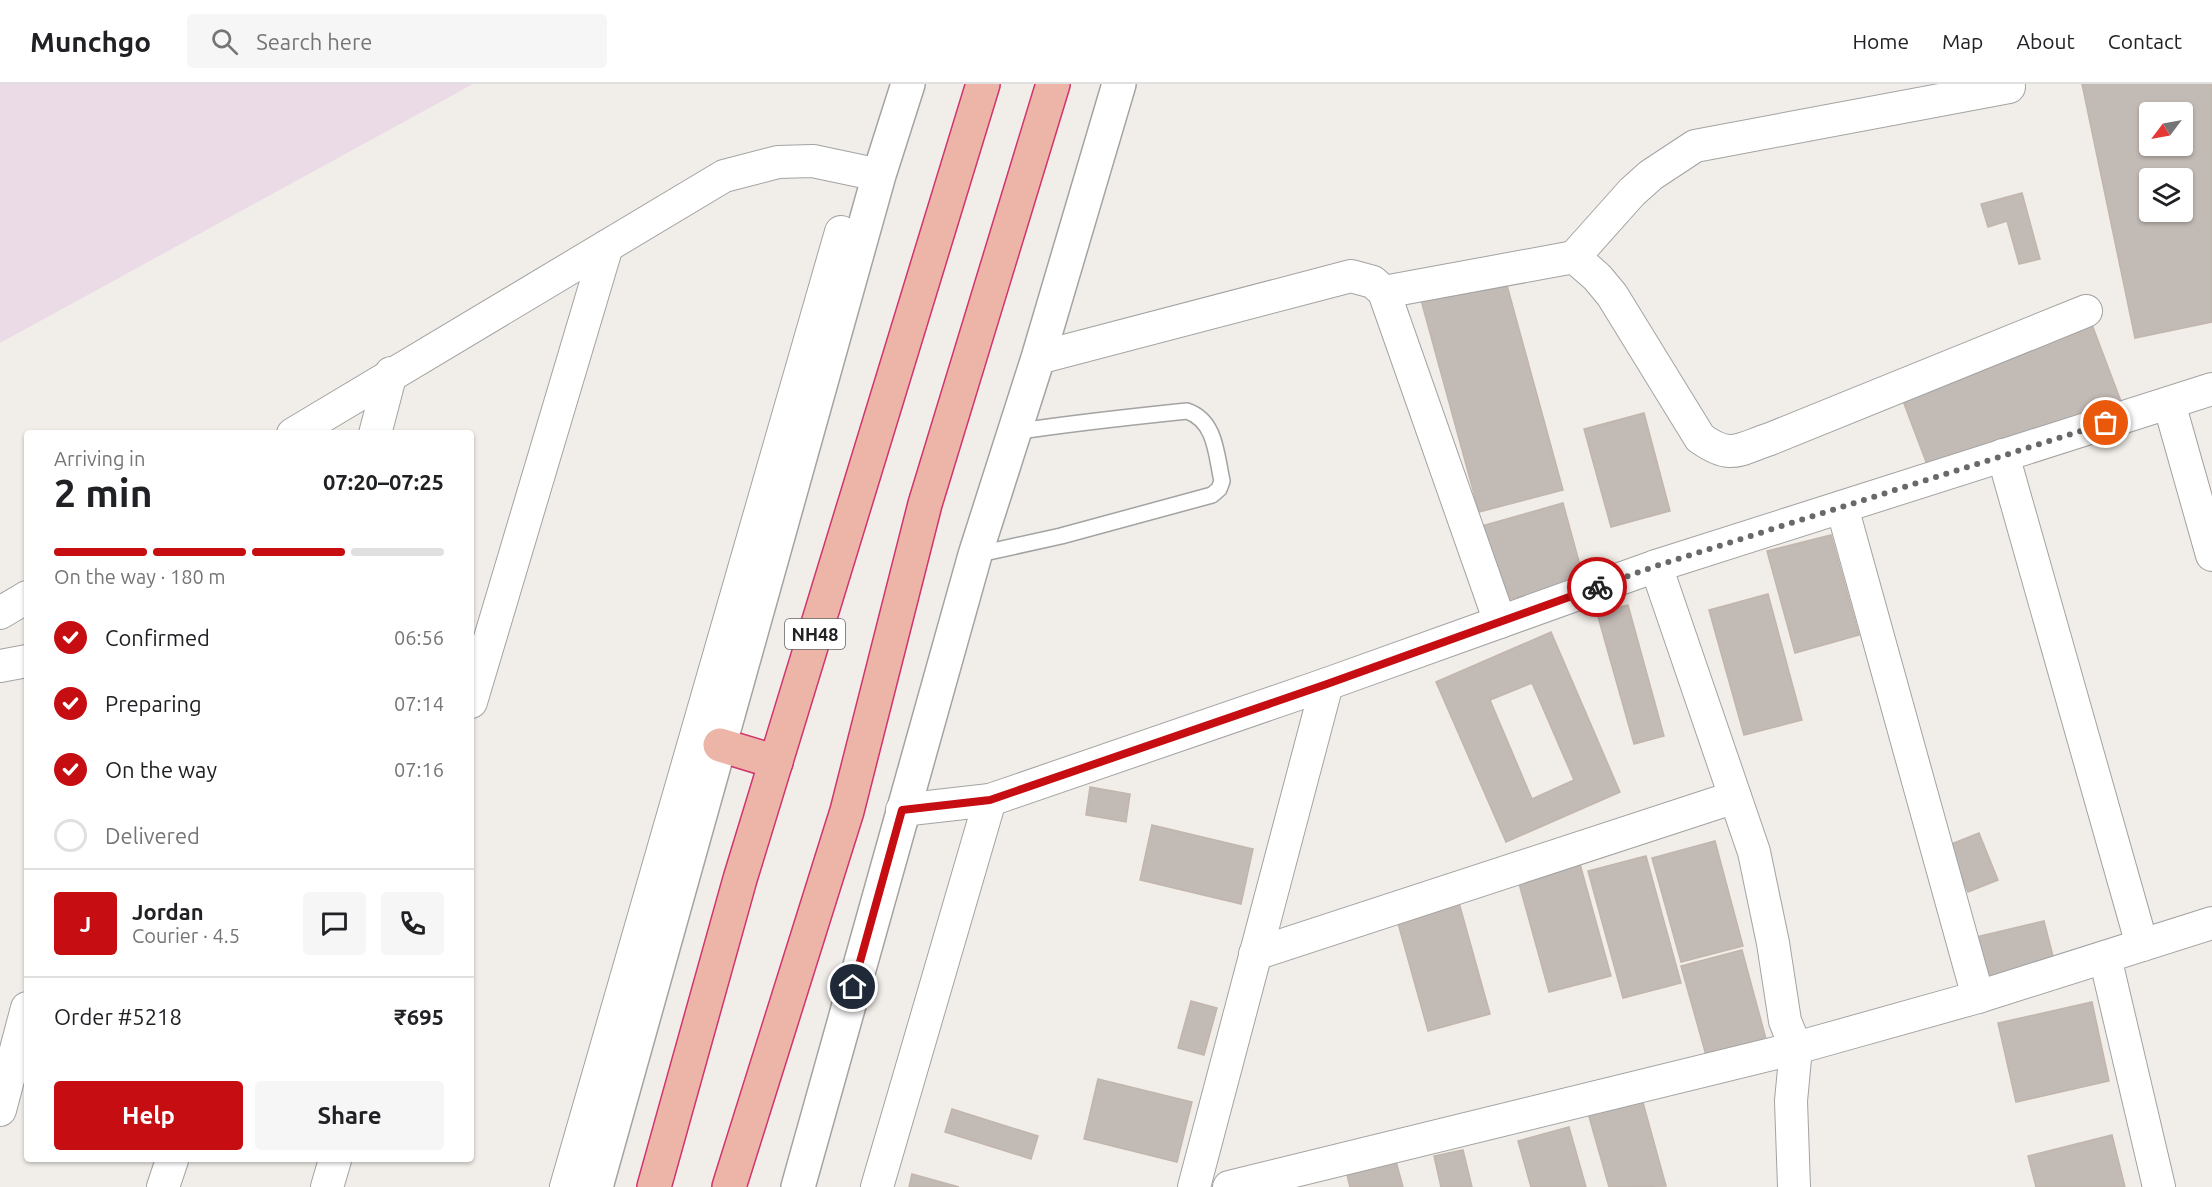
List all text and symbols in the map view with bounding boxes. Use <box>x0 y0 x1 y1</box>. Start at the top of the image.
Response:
search box <box>187 14 607 68</box>
icon: search <box>208 25 241 58</box>
text: Munchgo <box>30 26 151 57</box>
text: Search here <box>256 29 372 54</box>
text: Home <box>1852 29 1909 53</box>
text: Map <box>1942 29 1983 53</box>
text: About <box>2016 29 2075 53</box>
text: Contact <box>2108 29 2182 53</box>
north arrow <box>2139 102 2193 156</box>
map controls <box>2139 102 2193 222</box>
button: layers <box>2139 168 2193 222</box>
pin <box>2080 397 2131 448</box>
icon: bag <box>2089 406 2122 439</box>
text: Arriving in <box>54 447 145 470</box>
text: 07:20–07:25 <box>323 469 444 494</box>
text: 2 min <box>54 471 153 514</box>
courier <box>1567 557 1627 617</box>
text: On the way · 180 m <box>54 565 226 588</box>
icon: bike <box>1581 571 1614 604</box>
road number: NH48 <box>785 619 845 649</box>
icon: check <box>54 621 87 654</box>
text: Confirmed <box>105 625 210 650</box>
text: 06:56 <box>394 626 444 649</box>
icon: check <box>54 687 87 720</box>
text: Preparing <box>105 691 202 716</box>
text: 07:14 <box>394 692 444 715</box>
icon: check <box>54 753 87 786</box>
text: On the way <box>105 757 217 782</box>
text: 07:16 <box>394 758 444 781</box>
text: Delivered <box>105 823 200 848</box>
button: chat <box>303 892 366 955</box>
button: phone <box>381 892 444 955</box>
text: Jordan <box>132 899 204 924</box>
text: J <box>80 911 91 936</box>
text: Courier · 4.5 <box>132 924 240 947</box>
pin <box>827 961 878 1012</box>
icon: home <box>836 970 869 1003</box>
text: Order #5218 <box>54 1004 182 1029</box>
text: ₹695 <box>394 1004 444 1029</box>
button: Help <box>54 1081 243 1150</box>
button: Share <box>255 1081 444 1150</box>

